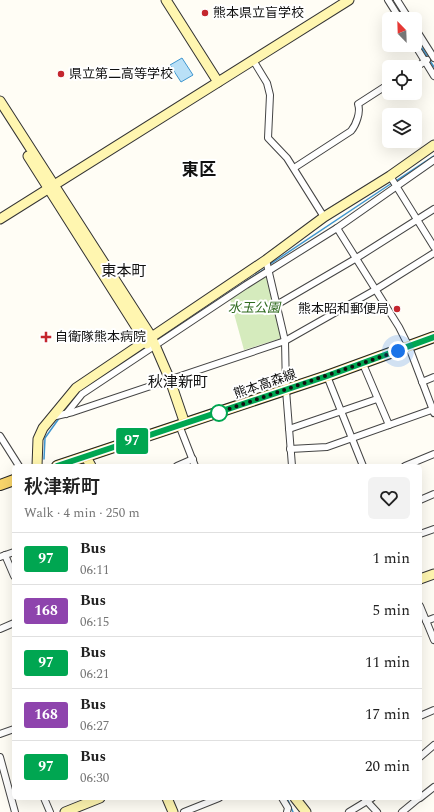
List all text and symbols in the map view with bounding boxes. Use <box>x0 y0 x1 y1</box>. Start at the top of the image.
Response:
place label: 熊本県立盲学校 <box>213 3 304 23</box>
marker: 熊本県立盲学校 <box>200 8 210 18</box>
north arrow <box>382 12 422 52</box>
map controls <box>382 12 422 148</box>
button: locate <box>382 60 422 100</box>
place label: 県立第二高等学校 <box>69 64 173 84</box>
marker: 県立第二高等学校 <box>56 69 66 79</box>
button: layers <box>382 108 422 148</box>
district label: 東区 <box>182 157 216 183</box>
district label: 東本町 <box>101 260 147 283</box>
park label: 水玉公園 <box>228 298 282 318</box>
place label: 熊本昭和郵便局 <box>298 299 389 319</box>
marker: 熊本昭和郵便局 <box>392 304 402 314</box>
place label: 自衛隊熊本病院 <box>55 327 146 347</box>
marker: 自衛隊熊本病院 <box>40 331 52 343</box>
your location <box>388 341 408 361</box>
street label: 熊本高森線 <box>231 364 299 404</box>
district label: 秋津新町 <box>148 371 208 394</box>
unlabelled marker <box>210 404 228 422</box>
line badge: 97 <box>114 428 150 454</box>
text: 97 <box>124 430 140 451</box>
text: 秋津新町 <box>24 473 100 502</box>
button: heart <box>368 477 410 519</box>
text: Walk · 4 min · 250 m <box>24 503 140 523</box>
text: Bus <box>80 537 106 560</box>
text: 1 min <box>372 547 410 570</box>
text: 97 <box>38 548 54 569</box>
text: 06:11 <box>80 560 109 580</box>
text: Bus <box>80 589 106 612</box>
text: 5 min <box>372 599 410 622</box>
text: 168 <box>34 600 58 621</box>
text: 06:15 <box>80 612 109 632</box>
text: Bus <box>80 641 106 664</box>
text: 11 min <box>365 651 410 674</box>
text: 97 <box>38 652 54 673</box>
text: 06:21 <box>80 664 109 684</box>
text: Bus <box>80 693 106 716</box>
text: 17 min <box>365 703 410 726</box>
text: 168 <box>34 704 58 725</box>
text: 06:27 <box>80 716 109 736</box>
text: Bus <box>80 745 106 768</box>
text: 20 min <box>365 755 410 778</box>
text: 97 <box>38 756 54 777</box>
text: 06:30 <box>80 768 109 788</box>

